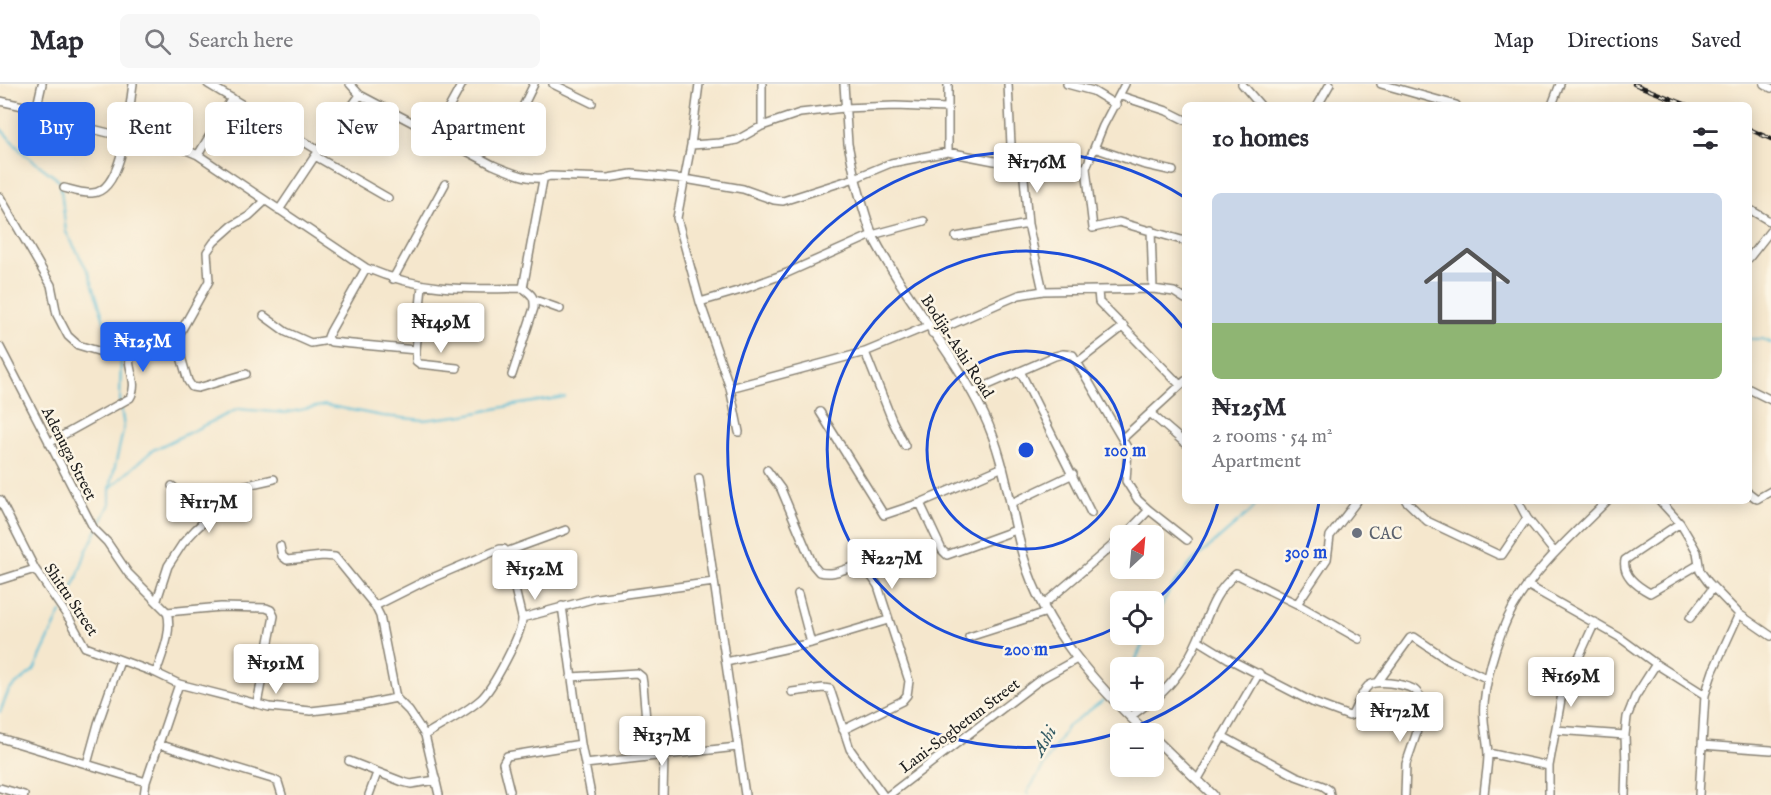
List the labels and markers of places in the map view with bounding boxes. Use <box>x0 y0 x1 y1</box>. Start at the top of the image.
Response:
pin: ₦176M <box>995 143 1079 194</box>
pin: ₦149M <box>399 303 483 354</box>
pin: ₦125M <box>101 322 185 373</box>
centre of rings <box>1016 440 1036 460</box>
pin: ₦117M <box>167 483 251 534</box>
place label: CAC <box>1369 525 1402 545</box>
marker: CAC <box>1350 526 1364 540</box>
pin: ₦227M <box>850 539 934 590</box>
pin: ₦152M <box>493 550 577 601</box>
pin: ₦191M <box>234 644 318 695</box>
pin: ₦169M <box>1529 657 1613 708</box>
pin: ₦172M <box>1358 692 1442 743</box>
pin: ₦137M <box>620 716 704 767</box>

